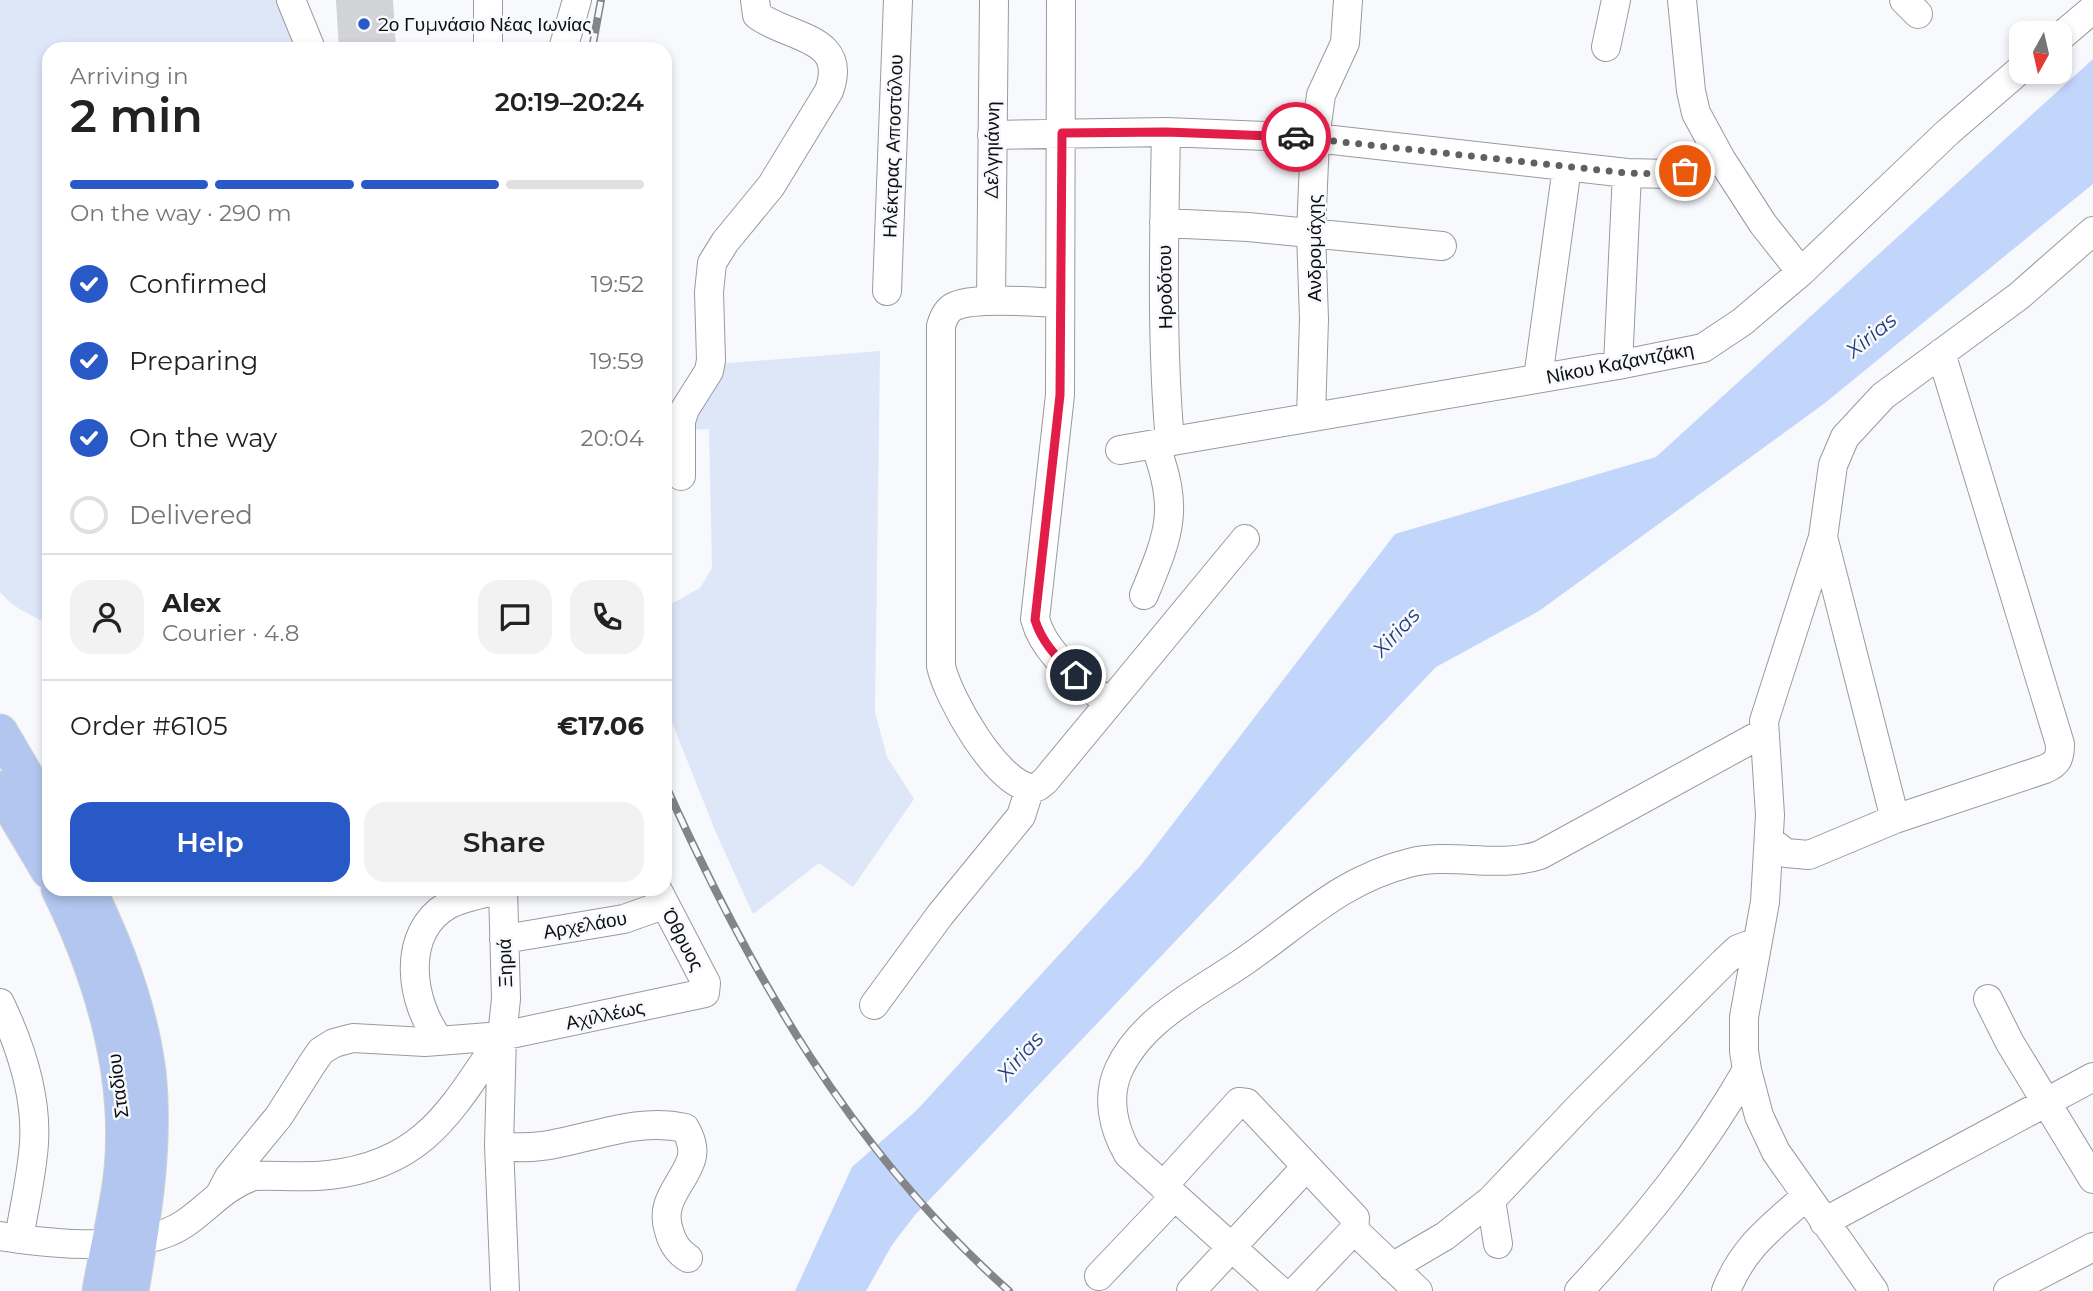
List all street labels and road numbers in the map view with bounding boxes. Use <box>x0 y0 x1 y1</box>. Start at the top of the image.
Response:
street label: Ηλέκτρας Αποστόλου <box>878 54 908 238</box>
street label: Δελγηιάννη <box>980 101 1004 199</box>
street label: Ανδρομάχης <box>1303 194 1326 302</box>
street label: Ηροδότου <box>1153 245 1177 329</box>
street label: Νίκου Καζαντζάκη <box>1544 337 1696 389</box>
street label: Όθρυος <box>657 904 709 975</box>
street label: Αρχελάου <box>541 906 629 944</box>
street label: Ξηριά <box>493 938 517 988</box>
street label: Αχιλλέως <box>563 995 647 1035</box>
street label: Σταδίου <box>103 1052 133 1120</box>

